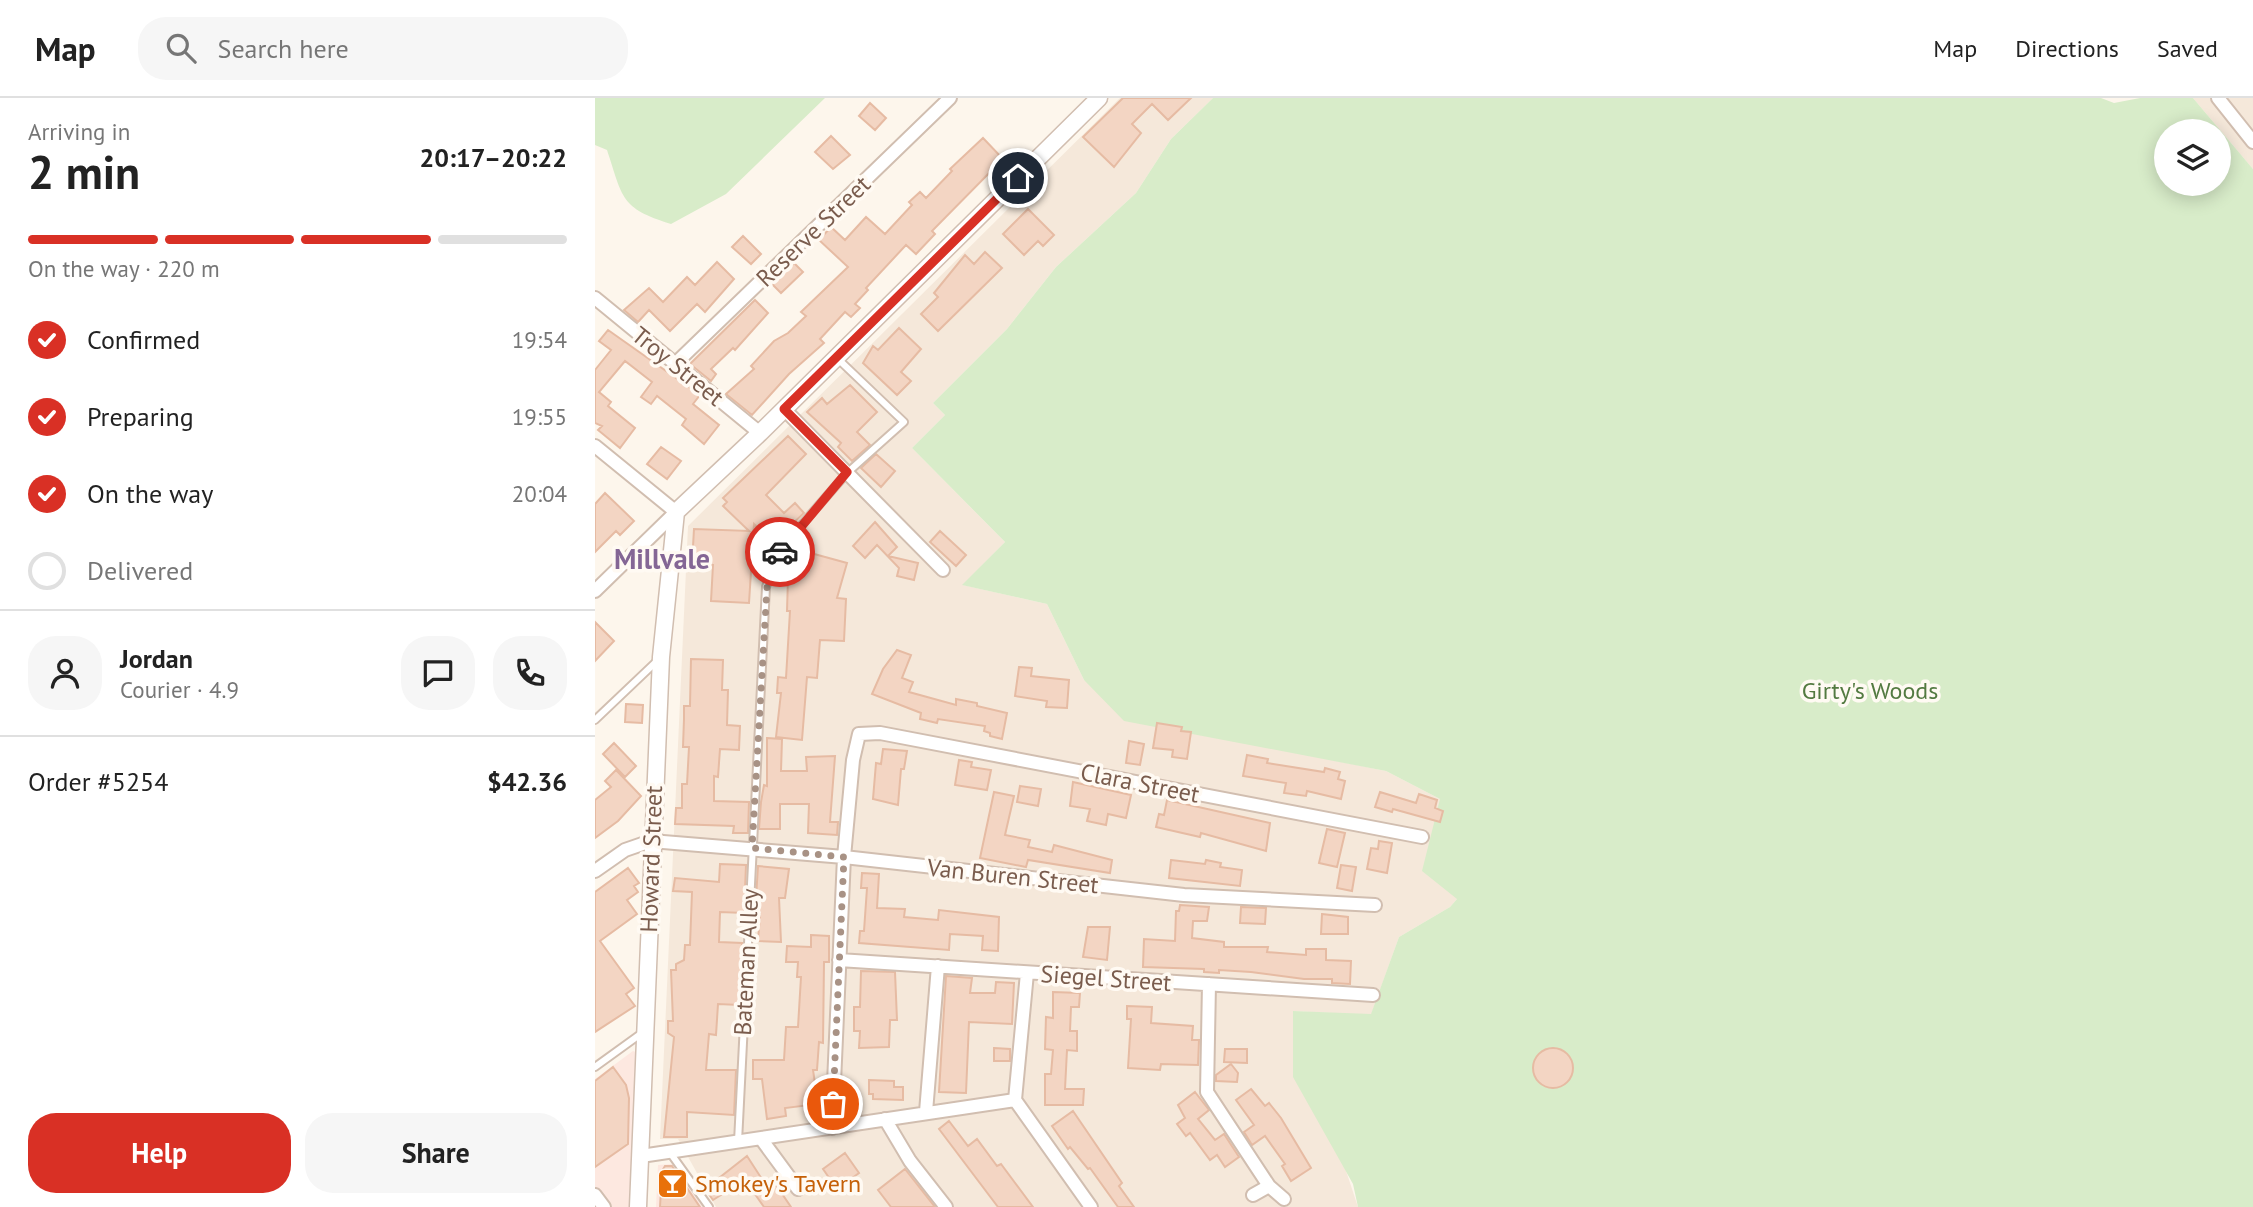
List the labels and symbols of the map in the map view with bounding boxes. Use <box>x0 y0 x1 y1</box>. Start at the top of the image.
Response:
pin <box>988 148 1048 208</box>
street label: Reserve Street <box>749 169 877 293</box>
street label: Troy Street <box>626 319 730 413</box>
courier <box>745 517 815 587</box>
district label: Millvale <box>614 540 710 577</box>
park label: Girty's Woods <box>1802 675 1938 706</box>
street label: Clara Street <box>1078 756 1202 810</box>
street label: Howard Street <box>633 785 669 933</box>
street label: Van Buren Street <box>925 851 1100 900</box>
street label: Bateman Alley <box>727 888 765 1036</box>
street label: Siegel Street <box>1040 958 1172 998</box>
pin <box>803 1074 863 1134</box>
bar icon: Smokey's Tavern <box>655 1166 689 1200</box>
place label: Smokey's Tavern <box>695 1168 861 1199</box>

